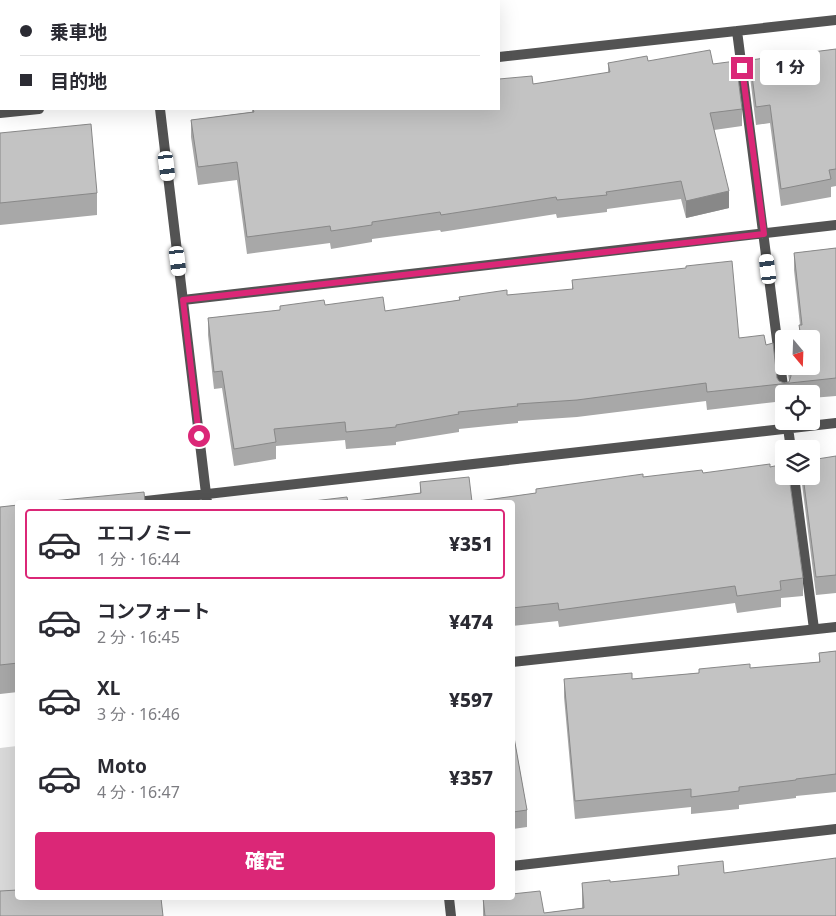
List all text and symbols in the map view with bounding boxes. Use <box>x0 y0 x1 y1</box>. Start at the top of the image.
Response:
text: 乗車地 <box>50 19 107 45</box>
callout: 1 分 <box>760 50 820 86</box>
text: 1 分 <box>775 56 805 78</box>
route end <box>731 57 753 79</box>
text: 目的地 <box>50 68 107 94</box>
car <box>157 150 176 182</box>
car <box>168 245 187 277</box>
car <box>758 253 777 285</box>
north arrow <box>775 330 820 375</box>
map controls <box>775 330 820 485</box>
button: locate <box>775 385 820 430</box>
route start <box>188 425 210 447</box>
button: layers <box>775 440 820 485</box>
text: エコノミー <box>97 520 192 546</box>
icon: car <box>37 522 82 567</box>
text: ¥351 <box>449 531 493 557</box>
text: 1 分 · 16:44 <box>97 548 180 570</box>
text: コンフォート <box>97 598 210 624</box>
icon: car <box>37 600 82 645</box>
text: ¥474 <box>449 609 493 635</box>
text: 2 分 · 16:45 <box>97 626 180 648</box>
text: XL <box>97 675 120 701</box>
icon: car <box>37 678 82 723</box>
text: ¥597 <box>449 687 493 713</box>
text: 3 分 · 16:46 <box>97 703 180 725</box>
text: Moto <box>97 753 147 779</box>
icon: car <box>37 756 82 801</box>
text: ¥357 <box>449 765 493 791</box>
text: 4 分 · 16:47 <box>97 781 180 803</box>
button: 確定 <box>35 832 495 890</box>

